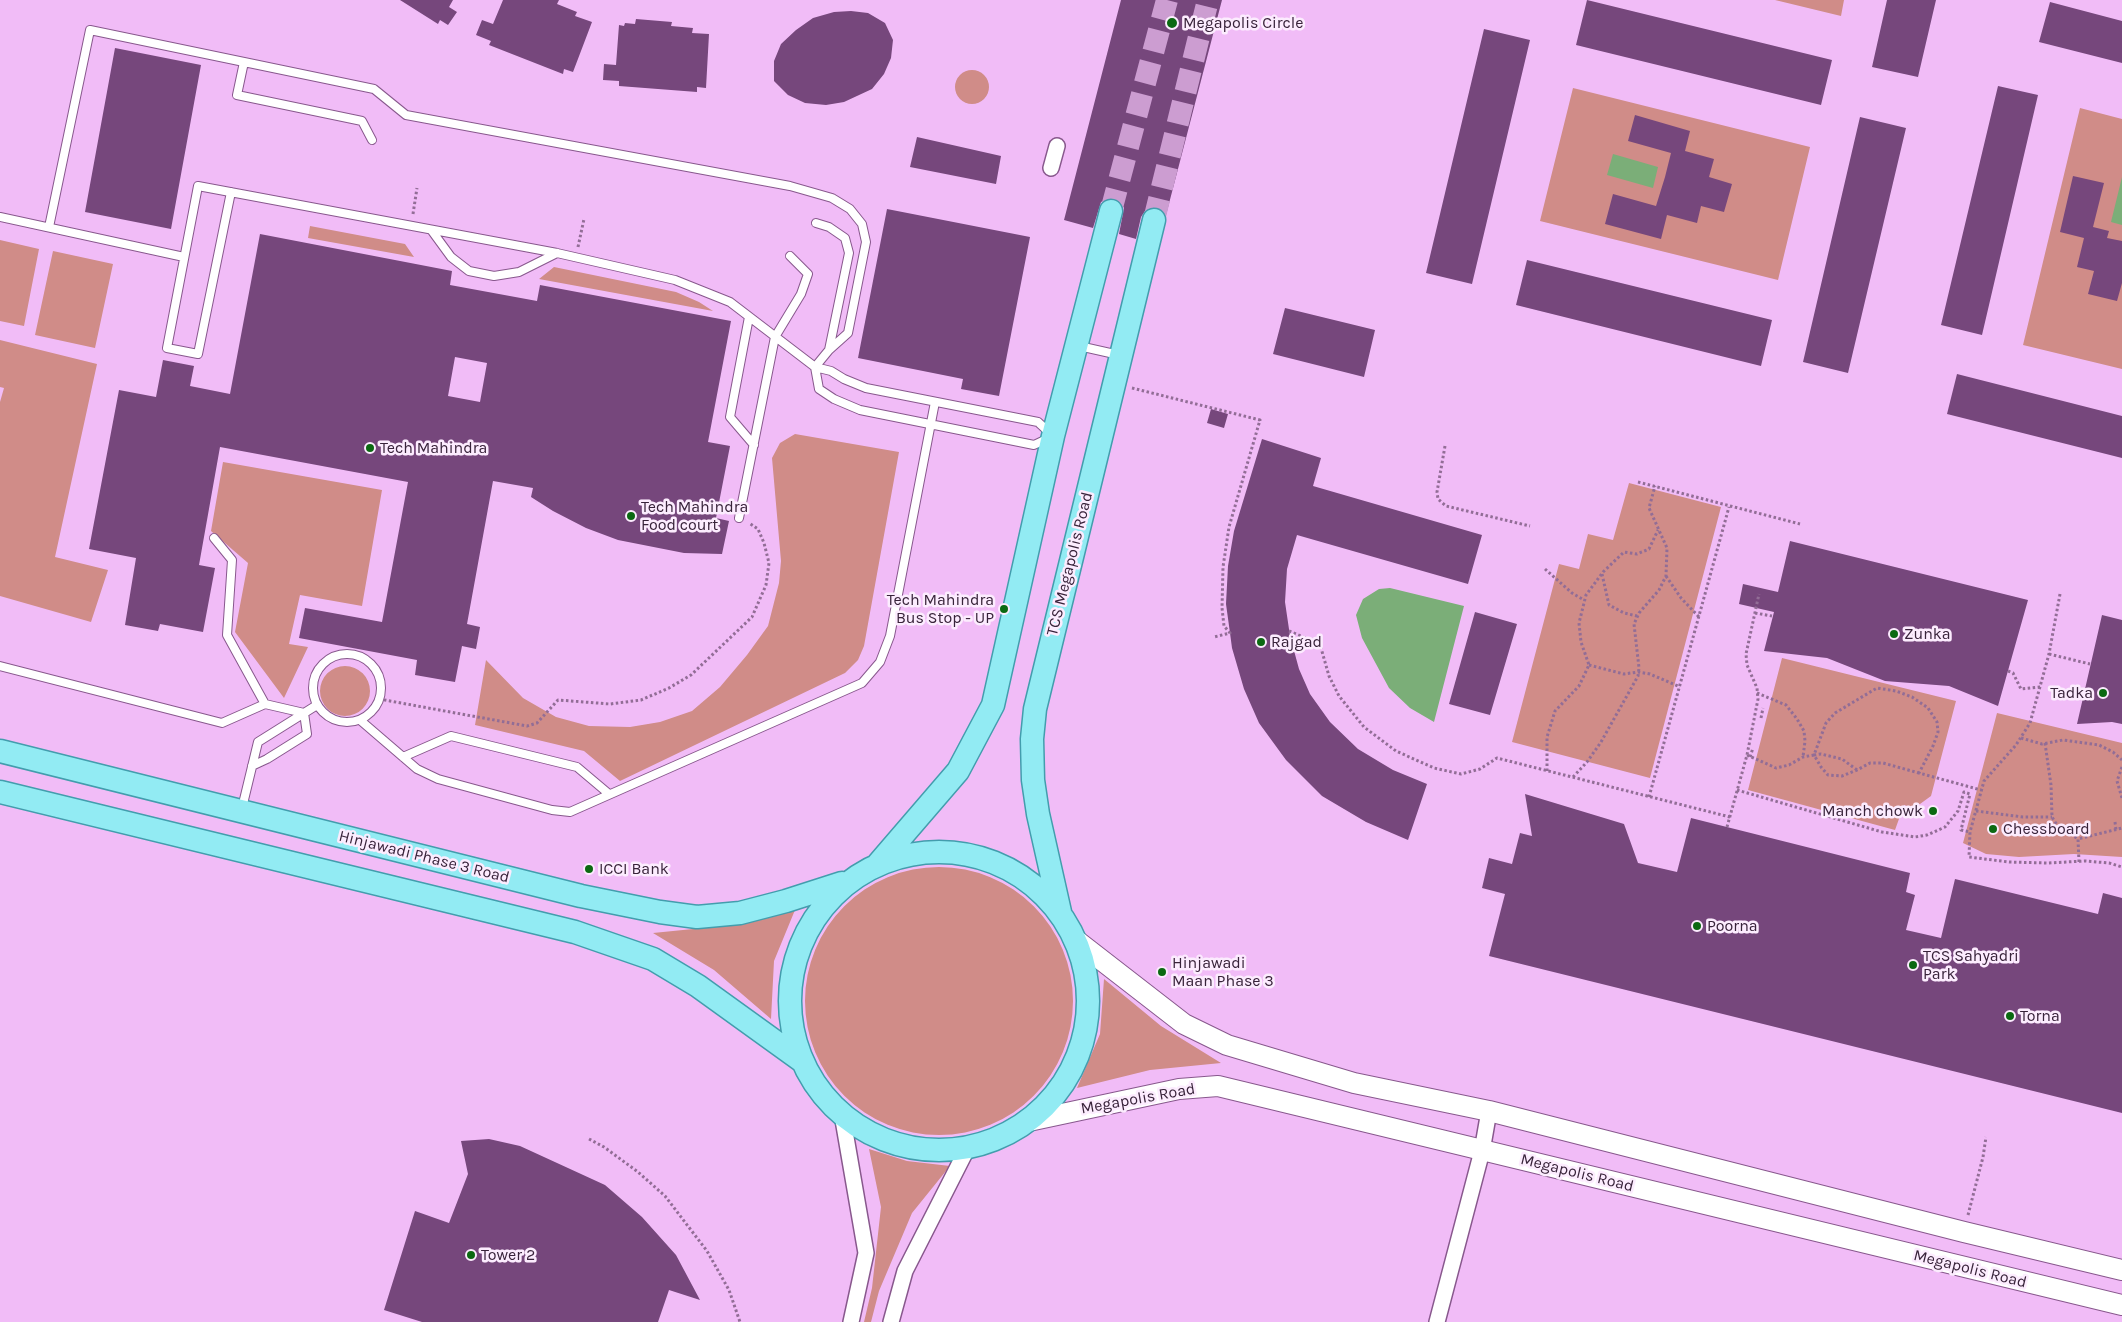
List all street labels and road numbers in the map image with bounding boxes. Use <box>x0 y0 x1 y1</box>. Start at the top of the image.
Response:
street label: TCS Megapolis Road <box>1043 490 1097 638</box>
street label: Hinjawadi Phase 3 Road <box>337 826 511 888</box>
street label: Megapolis Road <box>1079 1079 1197 1119</box>
street label: Megapolis Road <box>1518 1150 1636 1196</box>
street label: Megapolis Road <box>1911 1246 2029 1292</box>

